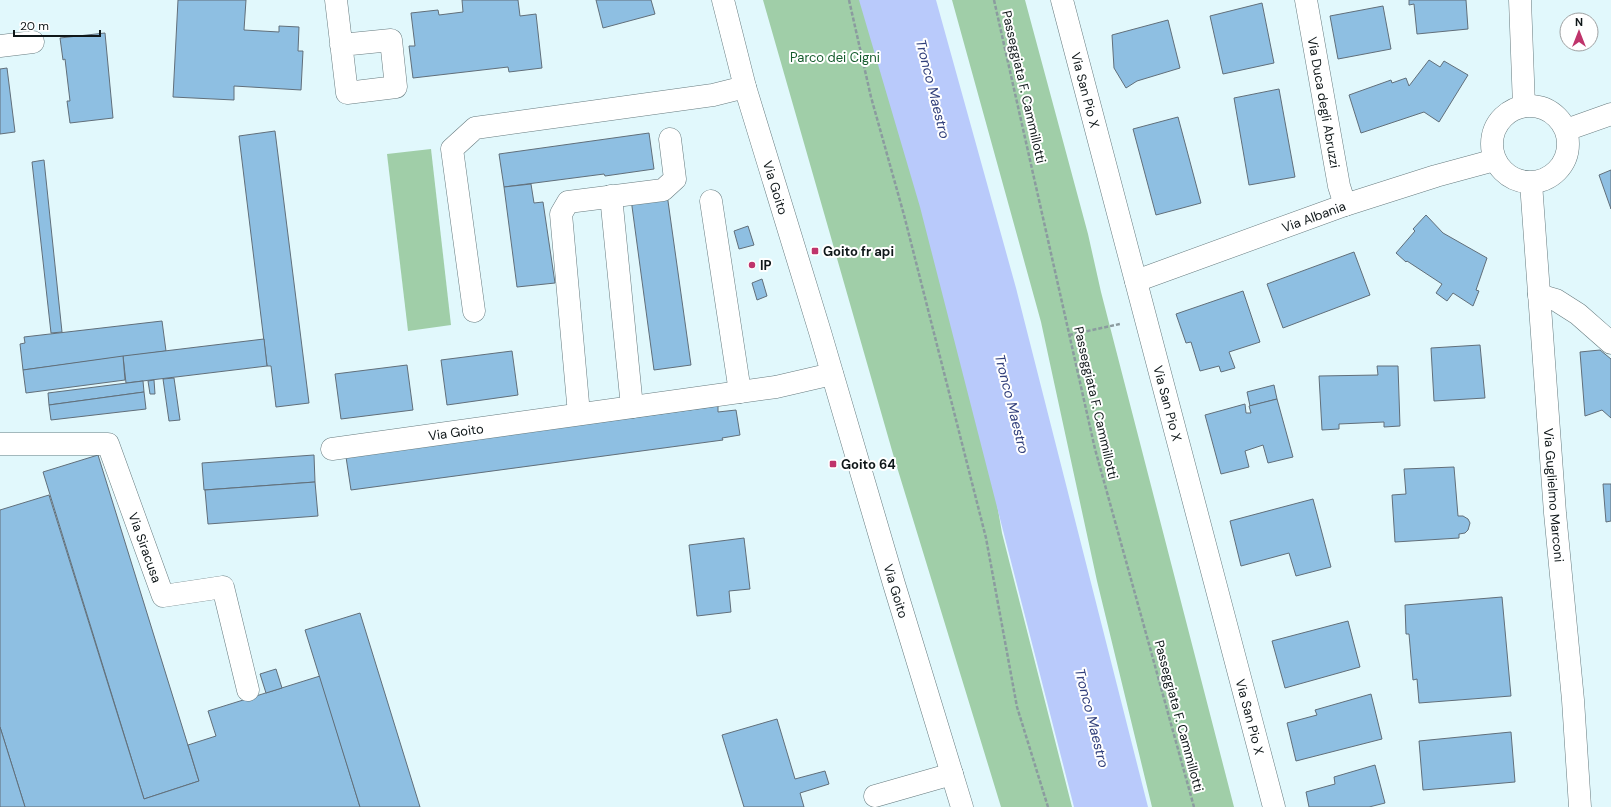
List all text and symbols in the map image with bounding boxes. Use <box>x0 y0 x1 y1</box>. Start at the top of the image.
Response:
street label: Passeggiata F. Cammillotti <box>998 9 1050 165</box>
scale bar <box>14 12 100 38</box>
north arrow <box>1559 12 1599 52</box>
text: N <box>1575 15 1583 29</box>
text: 20 m <box>20 18 49 34</box>
street label: Via Duca degli Abruzzi <box>1304 35 1344 169</box>
water label: Tronco Maestro <box>912 37 954 141</box>
park label: Parco dei Cigni <box>790 49 880 66</box>
street label: Via San Pio X <box>1068 50 1104 130</box>
street label: Via Goito <box>760 159 792 217</box>
street label: Via Albania <box>1279 197 1348 236</box>
place label: Goito fr api <box>823 243 894 260</box>
marker: Goito fr api <box>810 246 820 256</box>
place label: IP <box>760 257 772 274</box>
marker: IP <box>747 260 757 270</box>
street label: Passeggiata F. Cammillotti <box>1070 325 1122 481</box>
water label: Tronco Maestro <box>991 352 1033 456</box>
street label: Via San Pio X <box>1150 364 1186 443</box>
street label: Via Goito <box>427 419 485 444</box>
street label: Via Guglielmo Marconi <box>1540 428 1568 563</box>
place label: Goito 64 <box>841 456 896 473</box>
marker: Goito 64 <box>828 459 838 469</box>
street label: Via Siracusa <box>125 510 166 585</box>
street label: Via Goito <box>880 562 912 620</box>
street label: Passeggiata F. Cammillotti <box>1151 638 1207 794</box>
water label: Tronco Maestro <box>1071 666 1113 770</box>
street label: Via San Pio X <box>1232 677 1268 757</box>

